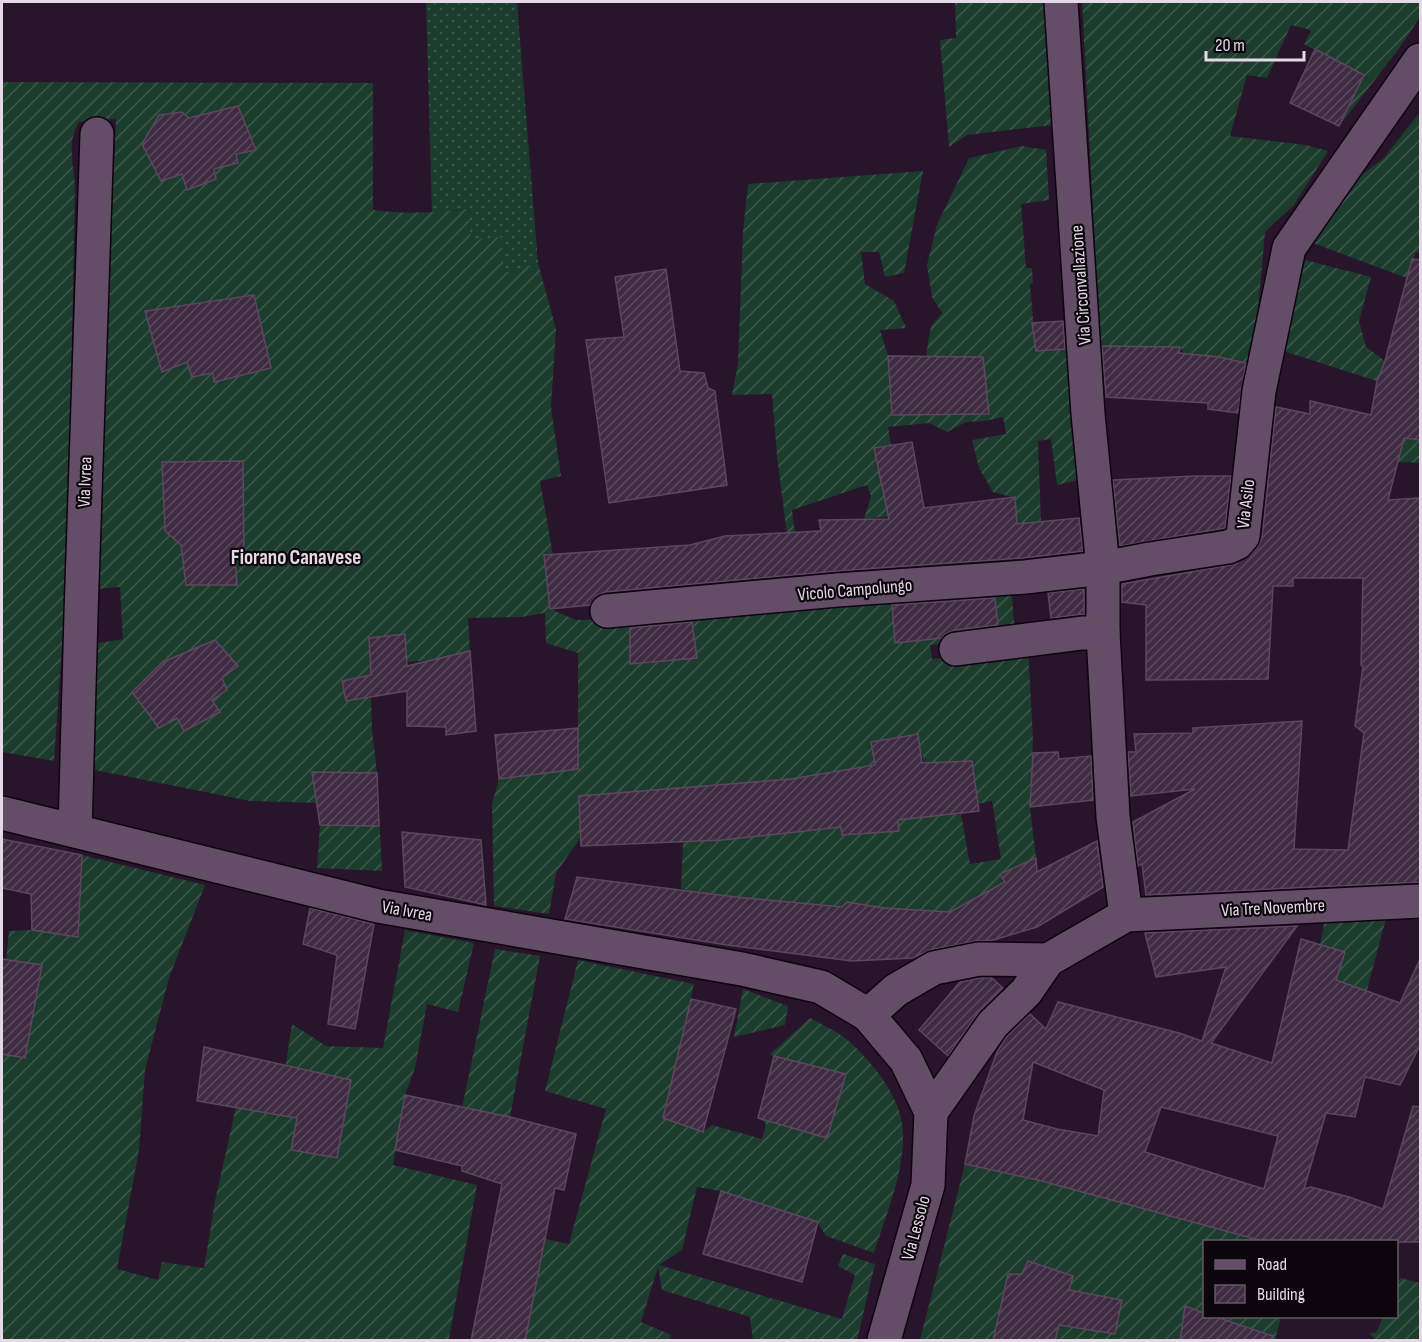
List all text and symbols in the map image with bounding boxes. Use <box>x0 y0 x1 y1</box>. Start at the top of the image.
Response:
scale bar <box>1206 24 1304 62</box>
text: 20 m <box>1215 35 1245 56</box>
street label: Via Circonvallazione <box>1066 224 1096 346</box>
street label: Via Ivrea <box>74 456 96 508</box>
street label: Via Asilo <box>1233 478 1259 530</box>
district label: Fiorano Canavese <box>231 545 361 570</box>
street label: Vicolo Campolungo <box>797 575 913 605</box>
street label: Via Tre Novembre <box>1221 895 1325 921</box>
street label: Via Ivrea <box>380 896 434 926</box>
street label: Via Lessolo <box>897 1193 935 1263</box>
legend <box>1203 1240 1398 1318</box>
text: Road <box>1257 1254 1287 1275</box>
text: Building <box>1257 1284 1305 1305</box>

